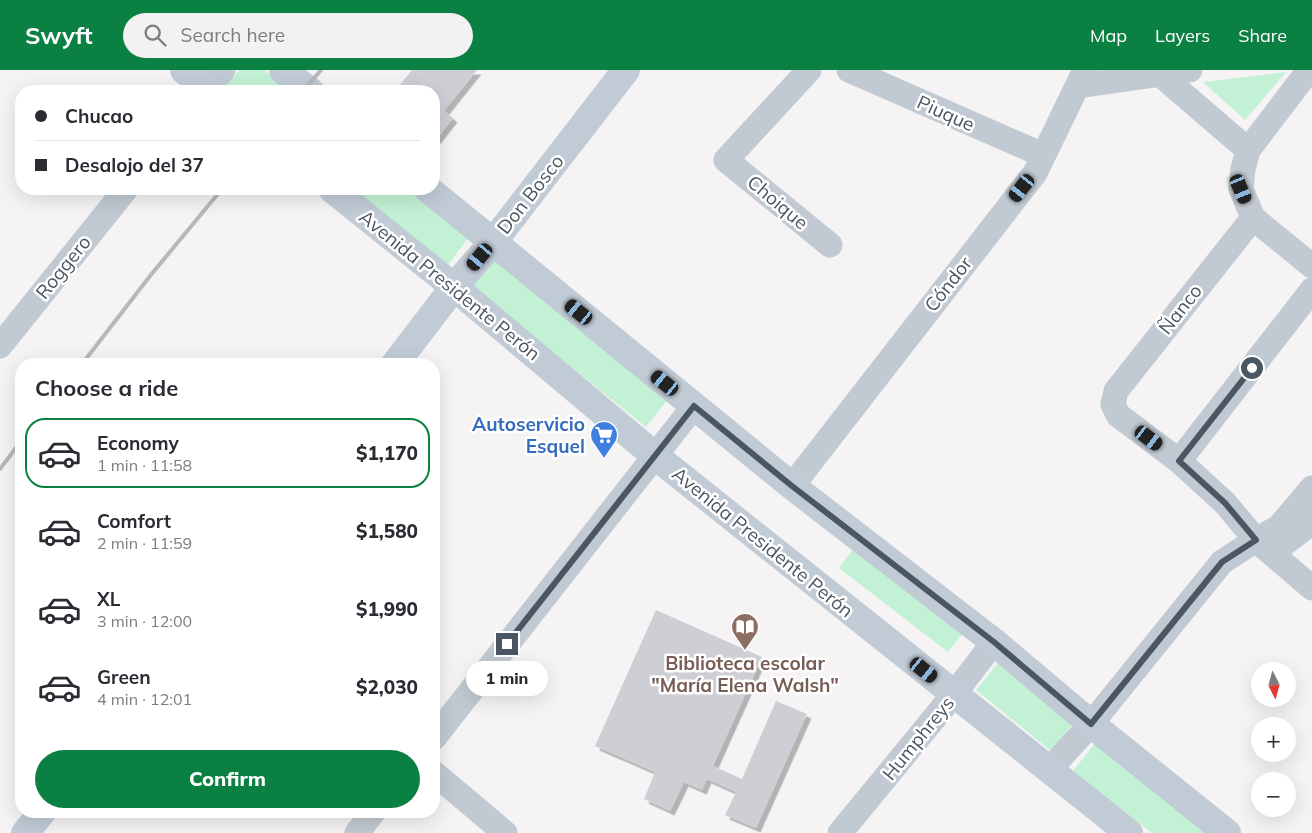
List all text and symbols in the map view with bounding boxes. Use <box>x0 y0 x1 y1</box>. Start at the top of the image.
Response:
search box <box>123 13 473 58</box>
text: Swyft <box>25 20 93 50</box>
icon: search <box>141 21 169 49</box>
text: Search here <box>181 23 285 47</box>
text: Map <box>1090 24 1127 47</box>
text: Layers <box>1155 24 1210 47</box>
text: Share <box>1238 24 1287 47</box>
street label: Piuque <box>913 90 979 136</box>
text: Chucao <box>65 104 133 128</box>
street label: Don Bosco <box>491 149 569 239</box>
text: Desalojo del 37 <box>65 153 204 177</box>
street label: Choique <box>743 170 813 234</box>
car <box>1006 172 1037 204</box>
car <box>1228 172 1253 206</box>
street label: Avenida Presidente Perón <box>355 205 545 365</box>
street label: Roggero <box>30 230 96 304</box>
car <box>464 241 495 273</box>
street label: Cóndor <box>919 252 977 316</box>
street label: Ñanco <box>1153 279 1207 339</box>
car <box>562 297 595 327</box>
route start <box>1241 357 1263 379</box>
car <box>648 368 681 398</box>
text: Choose a ride <box>35 374 178 402</box>
place label: Autoservicio Esquel <box>472 412 585 458</box>
supermarket icon: Autoservicio Esquel <box>589 420 619 459</box>
car <box>1132 423 1165 453</box>
icon: car <box>37 431 82 476</box>
text: Economy <box>97 431 179 455</box>
text: $1,170 <box>356 441 418 465</box>
text: 1 min · 11:58 <box>97 455 192 475</box>
street label: Avenida Presidente Perón <box>668 462 858 622</box>
icon: car <box>37 509 82 554</box>
text: Comfort <box>97 509 171 533</box>
text: $1,580 <box>356 519 418 543</box>
text: 2 min · 11:59 <box>97 533 192 553</box>
icon: car <box>37 587 82 632</box>
text: XL <box>97 587 120 611</box>
text: $1,990 <box>356 597 418 621</box>
text: 3 min · 12:00 <box>97 611 192 631</box>
library icon: Biblioteca escolar "María Elena Walsh" <box>730 612 760 651</box>
route end <box>496 633 518 655</box>
place label: Biblioteca escolar "María Elena Walsh" <box>651 651 839 697</box>
car <box>907 655 940 685</box>
callout: 1 min <box>466 662 548 696</box>
north arrow <box>1251 662 1296 708</box>
map controls <box>1251 662 1296 817</box>
icon: car <box>37 665 82 710</box>
text: Green <box>97 665 151 689</box>
text: 1 min <box>486 668 528 688</box>
text: $2,030 <box>356 675 418 699</box>
text: 4 min · 12:01 <box>97 689 192 709</box>
street label: Humphreys <box>877 691 959 785</box>
button: + <box>1251 717 1296 762</box>
button: Confirm <box>35 750 420 808</box>
button: − <box>1251 772 1296 817</box>

